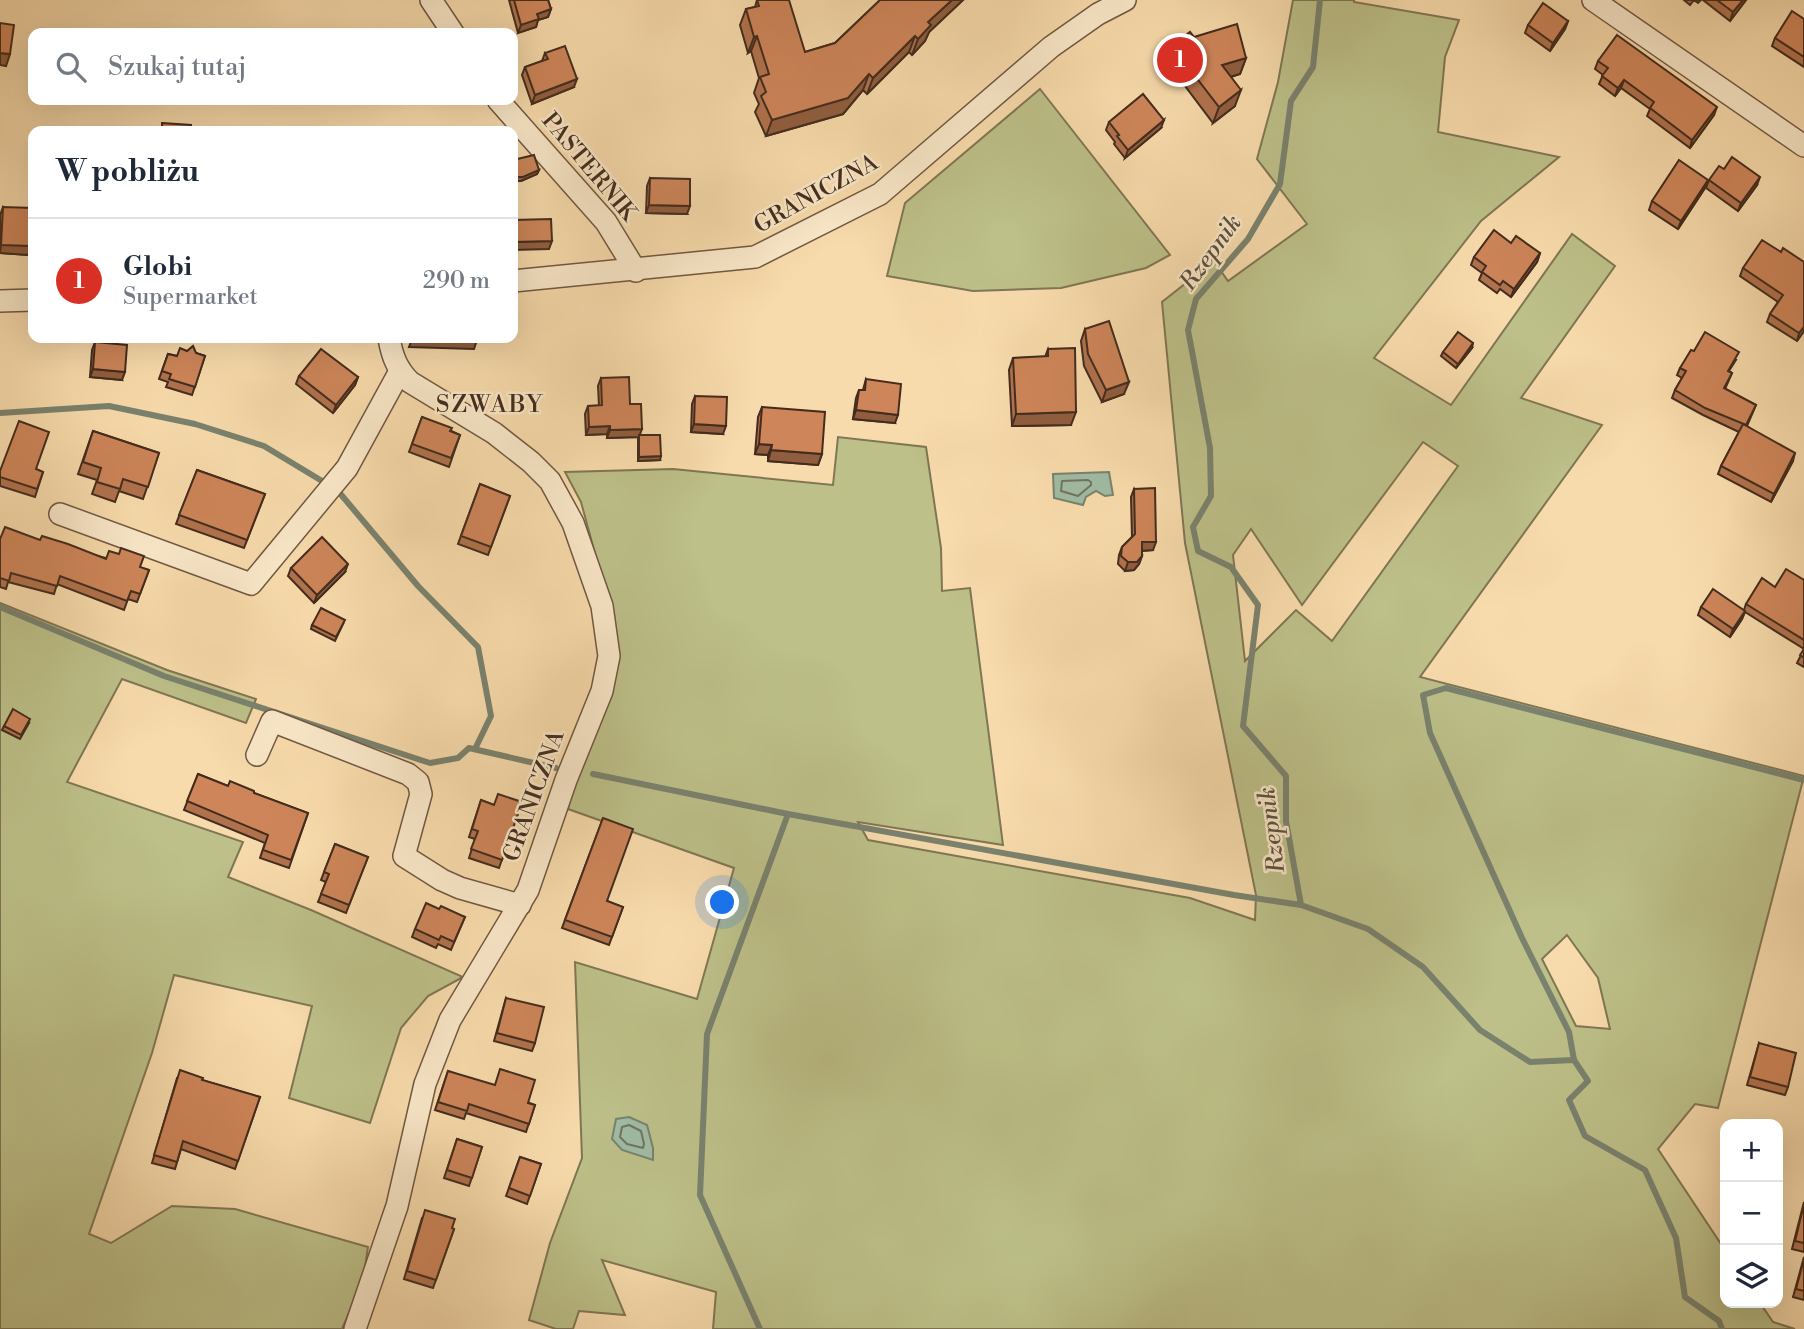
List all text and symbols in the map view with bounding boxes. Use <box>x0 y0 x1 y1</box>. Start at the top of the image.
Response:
search box <box>28 28 518 105</box>
pin: 1 <box>1157 34 1203 86</box>
icon: search <box>52 48 90 86</box>
text: Szukaj tutaj <box>108 51 247 83</box>
street label: PASTERNIK <box>536 107 644 229</box>
street label: GRANICZNA <box>749 148 884 240</box>
text: W pobliżu <box>56 153 199 191</box>
water label: Rzepnik <box>1173 209 1249 298</box>
text: Globi <box>123 251 192 283</box>
text: 1 <box>73 267 85 295</box>
text: 290 m <box>423 267 490 295</box>
text: Supermarket <box>123 283 258 311</box>
district label: SZWABY <box>436 390 544 420</box>
street label: GRANICZNA <box>497 725 571 866</box>
water label: Rzepnik <box>1252 785 1292 876</box>
your location <box>705 885 739 919</box>
map controls <box>1720 1119 1783 1308</box>
button: + <box>1720 1119 1783 1182</box>
button: − <box>1720 1182 1783 1245</box>
button: layers <box>1720 1245 1783 1308</box>

